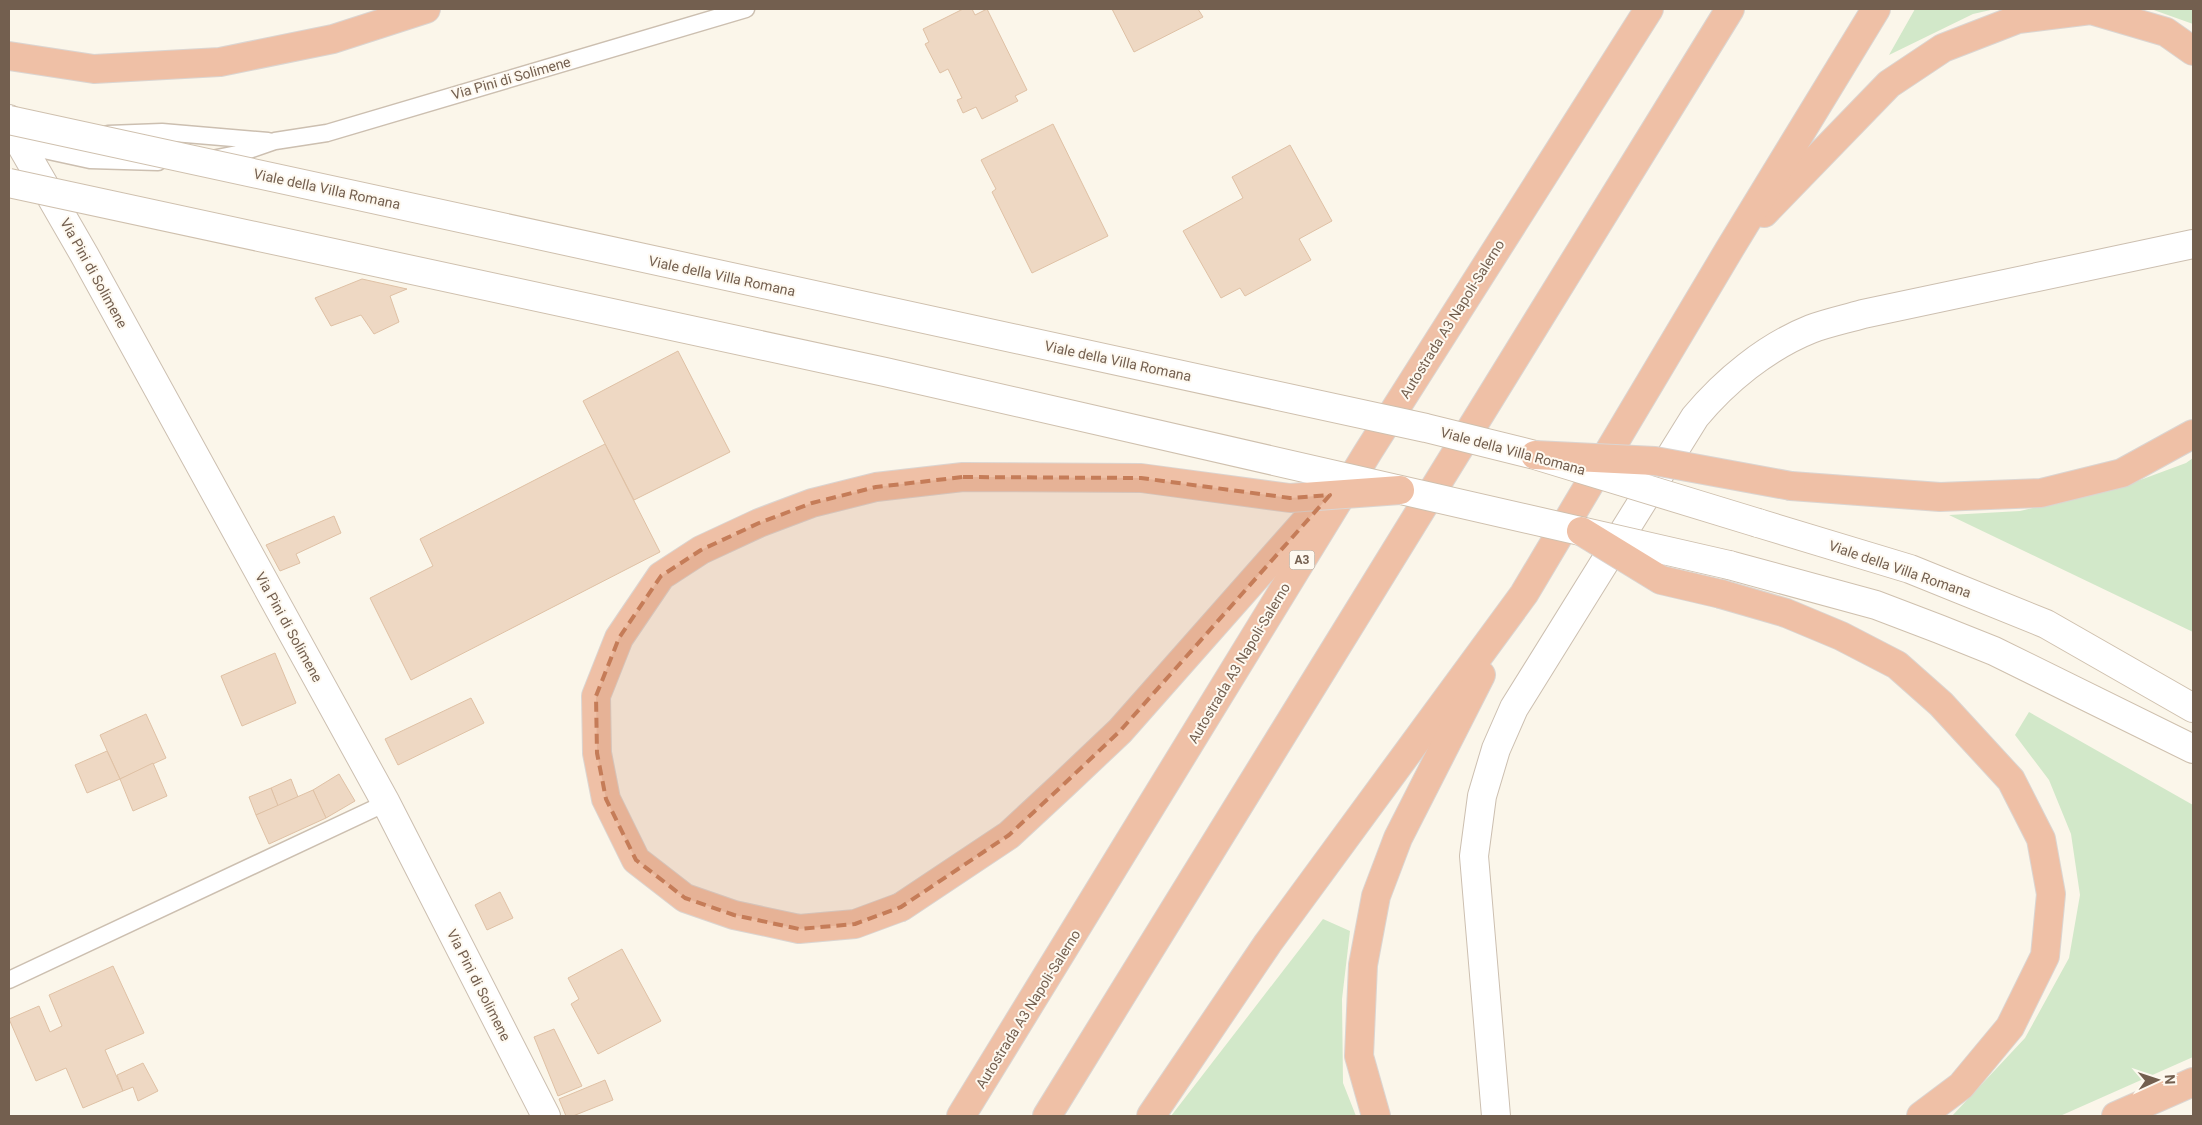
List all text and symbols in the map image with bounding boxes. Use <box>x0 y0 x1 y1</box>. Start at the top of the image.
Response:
street label: Via Pini di Solimene <box>450 53 572 103</box>
street label: Viale della Villa Romana <box>252 166 402 212</box>
street label: Via Pini di Solimene <box>57 215 131 331</box>
street label: Autostrada A3 Napoli-Salerno <box>1396 237 1508 401</box>
street label: Viale della Villa Romana <box>647 253 797 299</box>
street label: Viale della Villa Romana <box>1043 338 1193 384</box>
street label: Viale della Villa Romana <box>1439 424 1587 478</box>
street label: Viale della Villa Romana <box>1827 537 1973 601</box>
road number: A3 <box>1290 550 1314 570</box>
street label: Via Pini di Solimene <box>252 569 326 685</box>
street label: Autostrada A3 Napoli-Salerno <box>1185 580 1293 746</box>
street label: Via Pini di Solimene <box>444 927 514 1043</box>
street label: Autostrada A3 Napoli-Salerno <box>972 927 1084 1091</box>
north arrow <box>2132 1055 2182 1105</box>
text: N <box>2162 1074 2178 1085</box>

